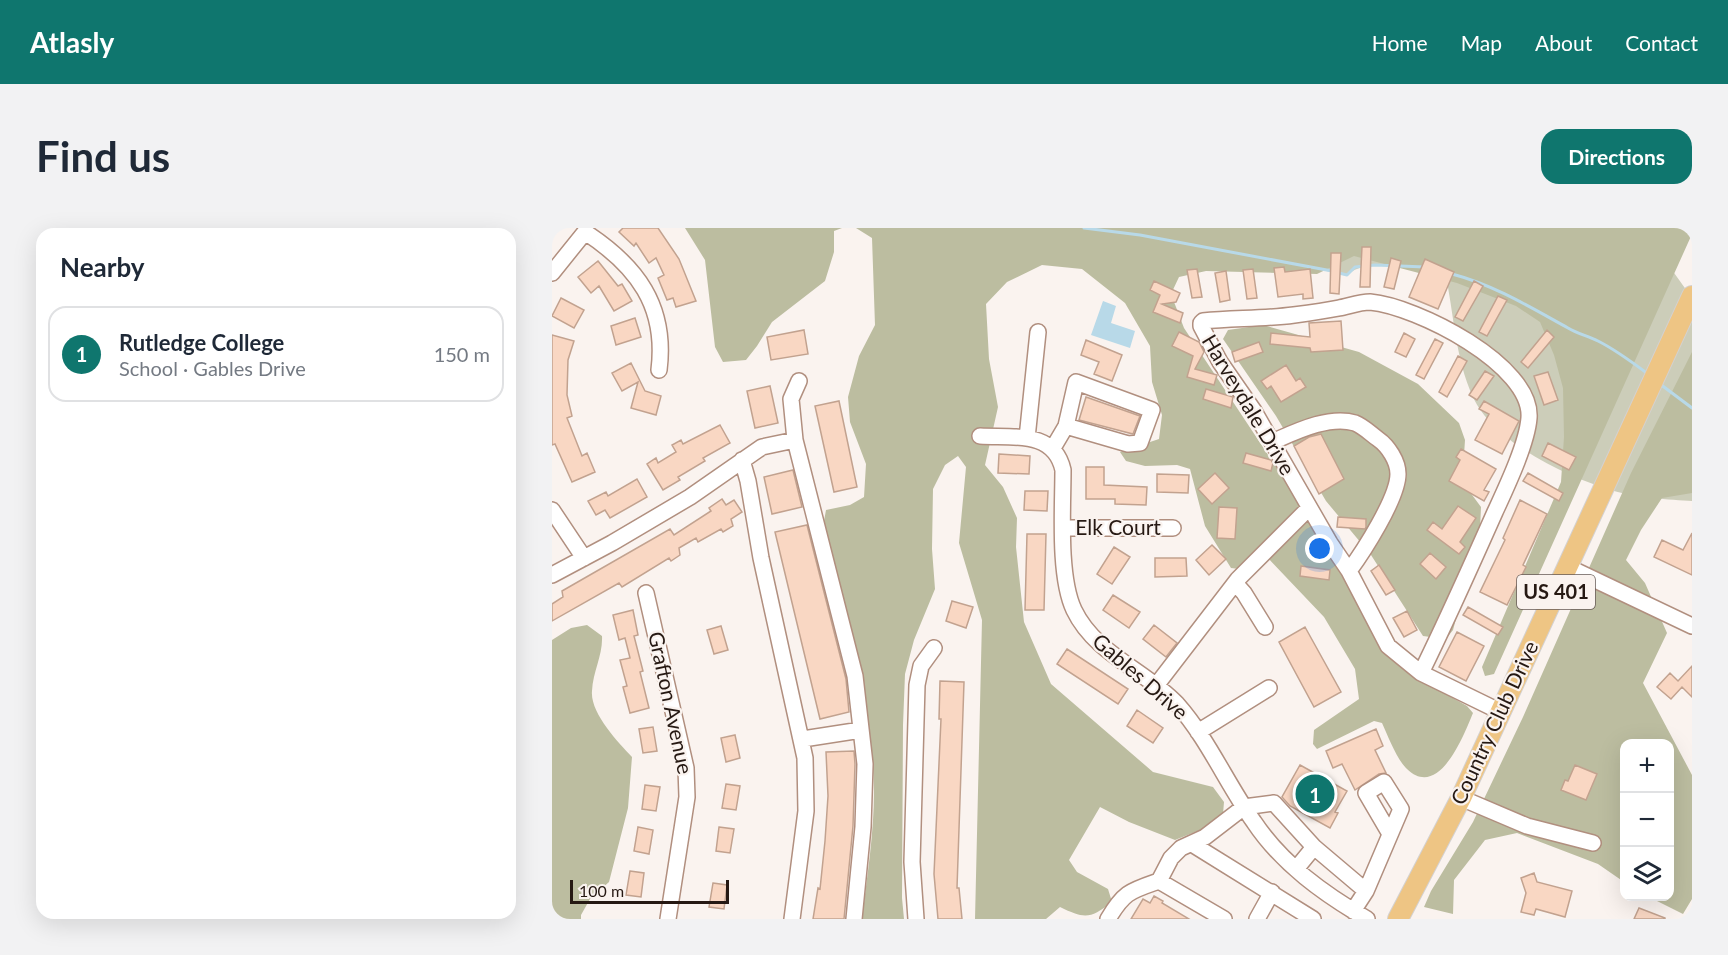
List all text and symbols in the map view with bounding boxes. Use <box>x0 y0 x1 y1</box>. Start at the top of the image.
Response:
text: Atlasly <box>30 25 114 59</box>
text: Home <box>1372 30 1428 55</box>
text: Map <box>1461 30 1502 55</box>
text: About <box>1535 30 1592 55</box>
text: Contact <box>1625 30 1698 55</box>
button: Directions <box>1541 129 1692 184</box>
text: Find us <box>36 131 170 181</box>
text: Nearby <box>60 251 145 283</box>
text: Rutledge College <box>119 329 284 356</box>
street label: Harveydale Drive <box>1198 329 1301 479</box>
text: 1 <box>76 342 87 366</box>
text: 150 m <box>434 342 490 366</box>
text: School · Gables Drive <box>119 356 306 380</box>
street label: Elk Court <box>1075 514 1161 539</box>
your location <box>1305 534 1334 563</box>
road number: US 401 <box>1517 575 1595 609</box>
street label: Gables Drive <box>1088 628 1194 724</box>
street label: Grafton Avenue <box>644 629 699 776</box>
street label: Country Club Drive <box>1445 637 1543 808</box>
map controls <box>1620 739 1674 901</box>
button: + <box>1620 739 1674 793</box>
pin: 1 <box>1296 772 1335 816</box>
button: − <box>1620 793 1674 847</box>
button: layers <box>1620 847 1674 901</box>
scale bar <box>570 877 729 904</box>
text: 100 m <box>579 881 624 900</box>

